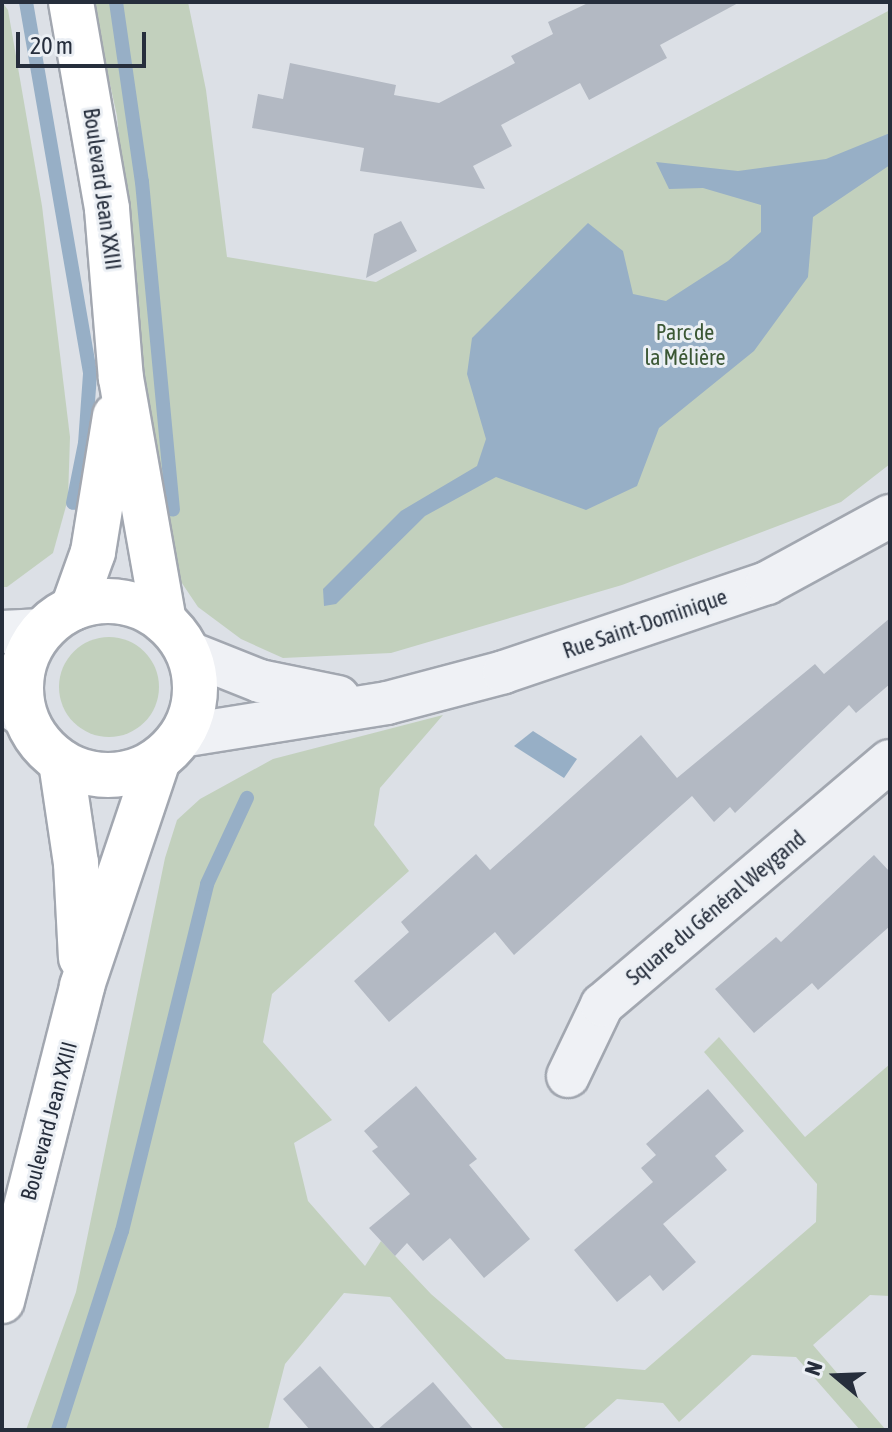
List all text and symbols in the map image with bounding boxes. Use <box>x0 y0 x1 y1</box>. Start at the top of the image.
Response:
scale bar <box>20 16 150 66</box>
text: 20 m <box>30 32 73 59</box>
street label: Boulevard Jean XXIII <box>78 106 126 272</box>
park label: Parc de la Mélière <box>644 319 726 370</box>
street label: Rue Saint-Dominique <box>559 584 731 664</box>
street label: Square du Général Weygand <box>621 825 811 991</box>
street label: Boulevard Jean XXIII <box>15 1039 83 1203</box>
north arrow <box>796 1336 876 1416</box>
text: N <box>799 1358 828 1379</box>

